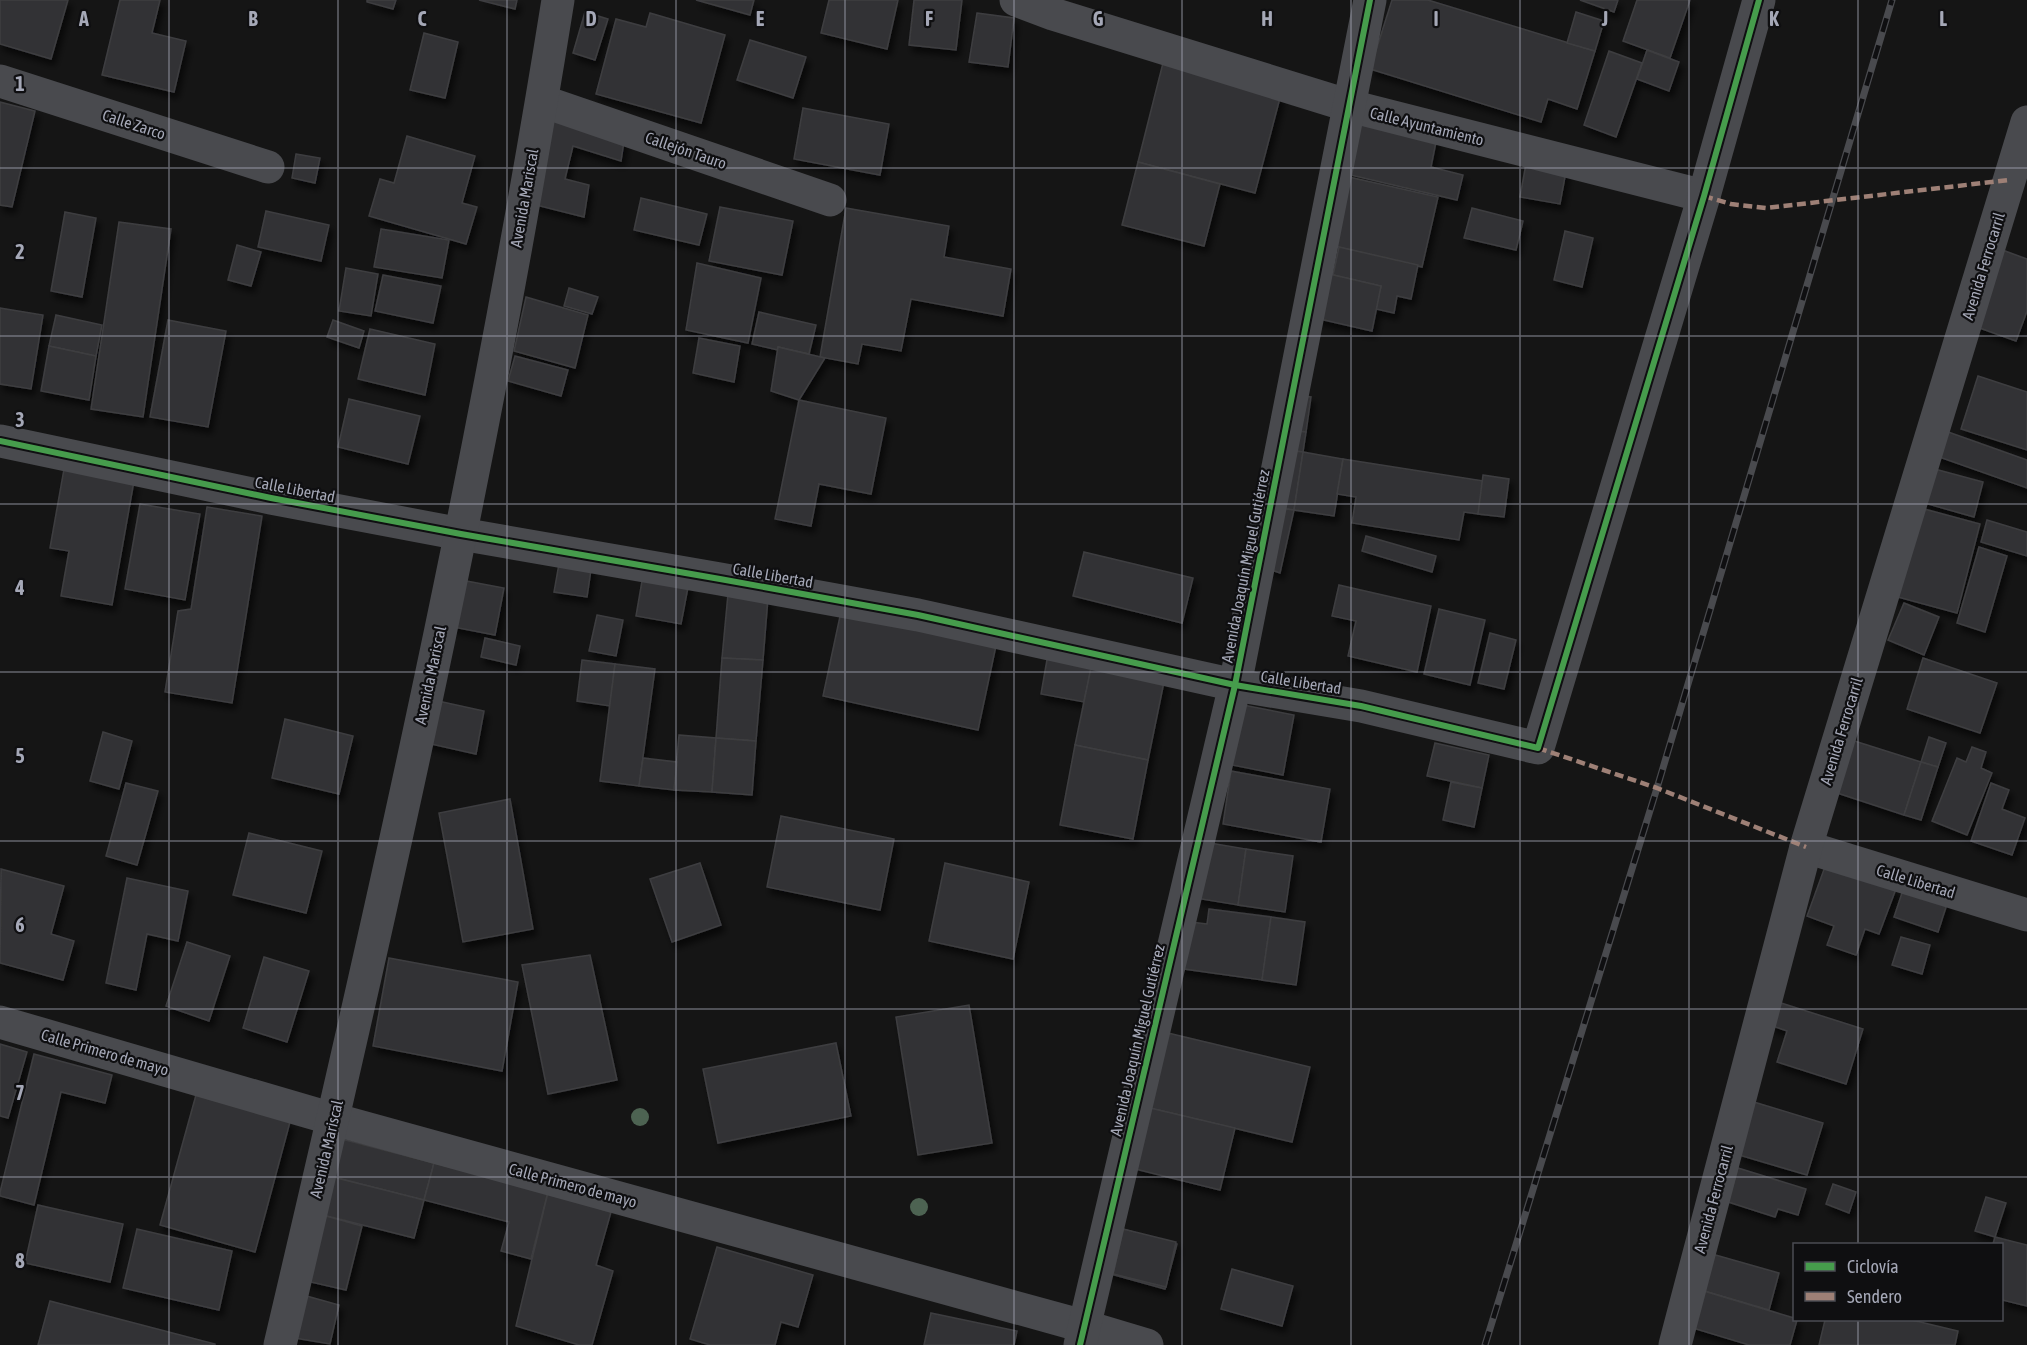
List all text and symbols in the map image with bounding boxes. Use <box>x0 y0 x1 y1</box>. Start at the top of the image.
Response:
text: A <box>78 7 89 30</box>
text: B <box>248 7 258 30</box>
text: C <box>418 7 427 30</box>
text: D <box>585 7 597 30</box>
text: E <box>756 7 765 30</box>
text: F <box>925 7 933 30</box>
text: G <box>1093 7 1104 30</box>
text: H <box>1261 7 1273 30</box>
text: I <box>1433 7 1439 30</box>
text: J <box>1601 7 1608 30</box>
text: K <box>1769 7 1779 30</box>
text: L <box>1939 7 1947 30</box>
text: 1 <box>15 72 25 95</box>
street label: Calle Ayuntamiento <box>1368 103 1486 150</box>
street label: Calle Zarco <box>100 105 168 143</box>
street label: Callejón Tauro <box>643 128 729 173</box>
street label: Avenida Mariscal <box>506 146 542 249</box>
street label: Avenida Ferrocarril <box>1958 209 2008 322</box>
text: 2 <box>15 240 25 263</box>
text: 3 <box>15 408 25 431</box>
street label: Avenida Joaquín Miguel Gutiérrez <box>1217 468 1274 664</box>
street label: Calle Libertad <box>253 472 337 506</box>
street label: Calle Libertad <box>731 559 815 591</box>
text: 4 <box>14 576 25 599</box>
street label: Avenida Mariscal <box>411 623 449 726</box>
street label: Calle Libertad <box>1259 667 1343 697</box>
street label: Avenida Ferrocarril <box>1816 674 1866 787</box>
text: 5 <box>15 744 25 767</box>
street label: Calle Libertad <box>1874 861 1958 901</box>
text: 6 <box>15 913 25 936</box>
street label: Avenida Joaquín Miguel Gutiérrez <box>1106 942 1169 1138</box>
street label: Calle Primero de mayo <box>39 1025 171 1080</box>
text: 7 <box>15 1081 25 1104</box>
street label: Avenida Mariscal <box>306 1098 346 1200</box>
street label: Avenida Ferrocarril <box>1690 1142 1736 1255</box>
street label: Calle Primero de mayo <box>507 1159 639 1212</box>
legend <box>1793 1243 2003 1321</box>
text: 8 <box>15 1249 25 1272</box>
text: Ciclovía <box>1847 1256 1899 1277</box>
text: Sendero <box>1847 1286 1902 1307</box>

